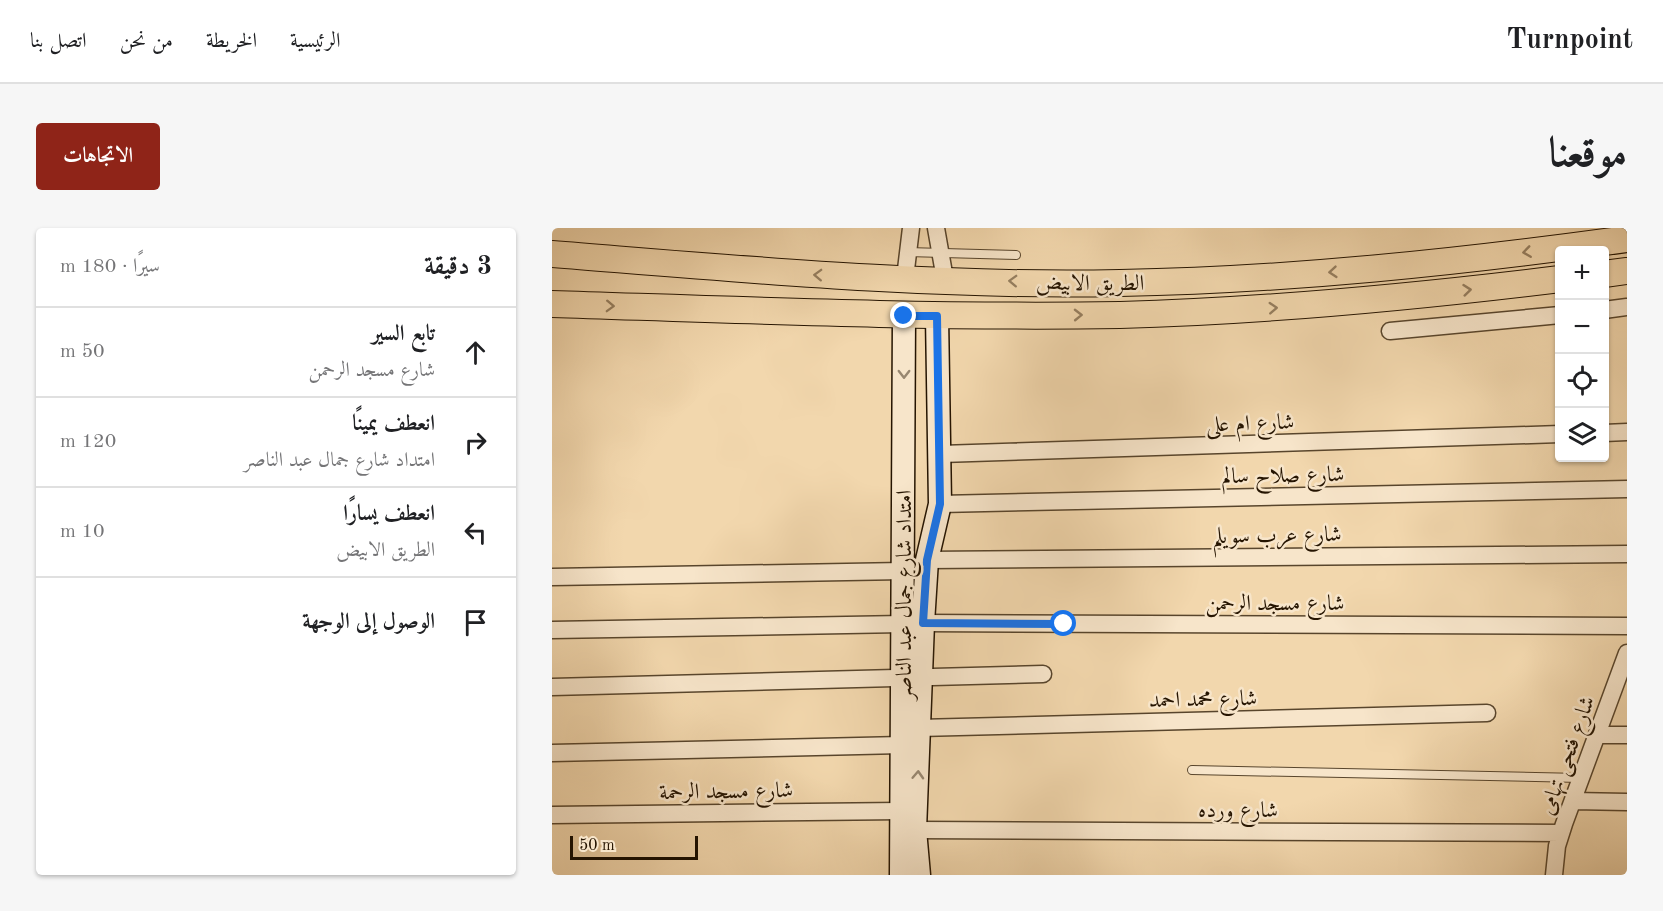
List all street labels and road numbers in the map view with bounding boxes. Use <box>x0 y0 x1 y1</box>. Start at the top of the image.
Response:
street label: الطريق الابيض <box>1036 273 1144 297</box>
street label: شارع ام على <box>1206 411 1295 444</box>
street label: شارع صلاح سالم <box>1221 463 1345 495</box>
street label: امتداد شارع جمال عبد الناصر <box>894 490 922 702</box>
street label: شارع عرب سويلم <box>1212 524 1342 558</box>
street label: شارع مسجد الرحمن <box>1205 593 1345 621</box>
street label: شارع محمد احمد <box>1149 688 1257 718</box>
street label: شارع فتحى تهامى <box>1536 693 1605 820</box>
street label: شارع مسجد الرحمة <box>659 780 793 810</box>
street label: شارع ورده <box>1198 800 1278 828</box>

